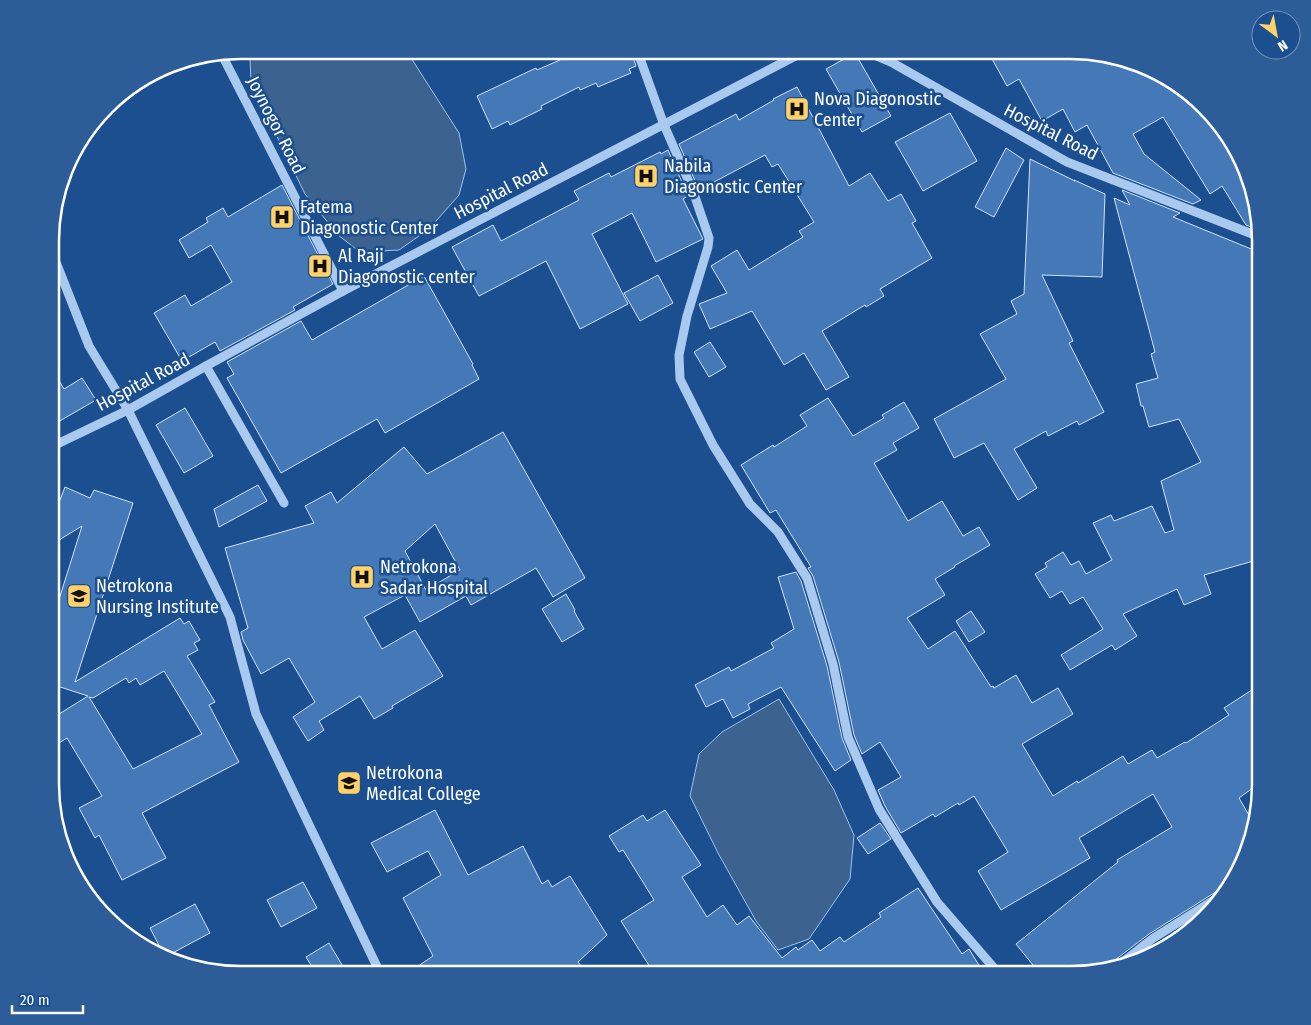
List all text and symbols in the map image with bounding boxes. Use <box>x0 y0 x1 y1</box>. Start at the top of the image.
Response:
north arrow <box>1251 10 1301 60</box>
text: N <box>1275 36 1291 55</box>
street label: Joynogor Road <box>242 72 310 178</box>
place label: Nova Diagonostic Center <box>814 88 941 131</box>
hospital icon: Nova Diagonostic Center <box>784 96 810 122</box>
street label: Hospital Road <box>1000 99 1102 165</box>
place label: Nabila Diagonostic Center <box>664 155 803 198</box>
street label: Hospital Road <box>450 158 552 224</box>
hospital icon: Nabila Diagonostic Center <box>633 163 659 189</box>
place label: Fatema Diagonostic Center <box>300 196 439 239</box>
hospital icon: Fatema Diagonostic Center <box>269 204 295 230</box>
place label: Al Raji Diagonostic center <box>338 245 476 288</box>
hospital icon: Al Raji Diagonostic center <box>307 253 333 279</box>
street label: Hospital Road <box>92 348 194 416</box>
place label: Netrokona Sadar Hospital <box>380 556 488 599</box>
hospital icon: Netrokona Sadar Hospital <box>349 564 375 590</box>
place label: Netrokona Nursing Institute <box>96 575 219 618</box>
school or university icon: Netrokona Nursing Institute <box>66 583 92 609</box>
place label: Netrokona Medical College <box>366 762 481 805</box>
school or university icon: Netrokona Medical College <box>336 770 362 796</box>
scale bar <box>12 982 84 1014</box>
text: 20 m <box>20 991 50 1009</box>

